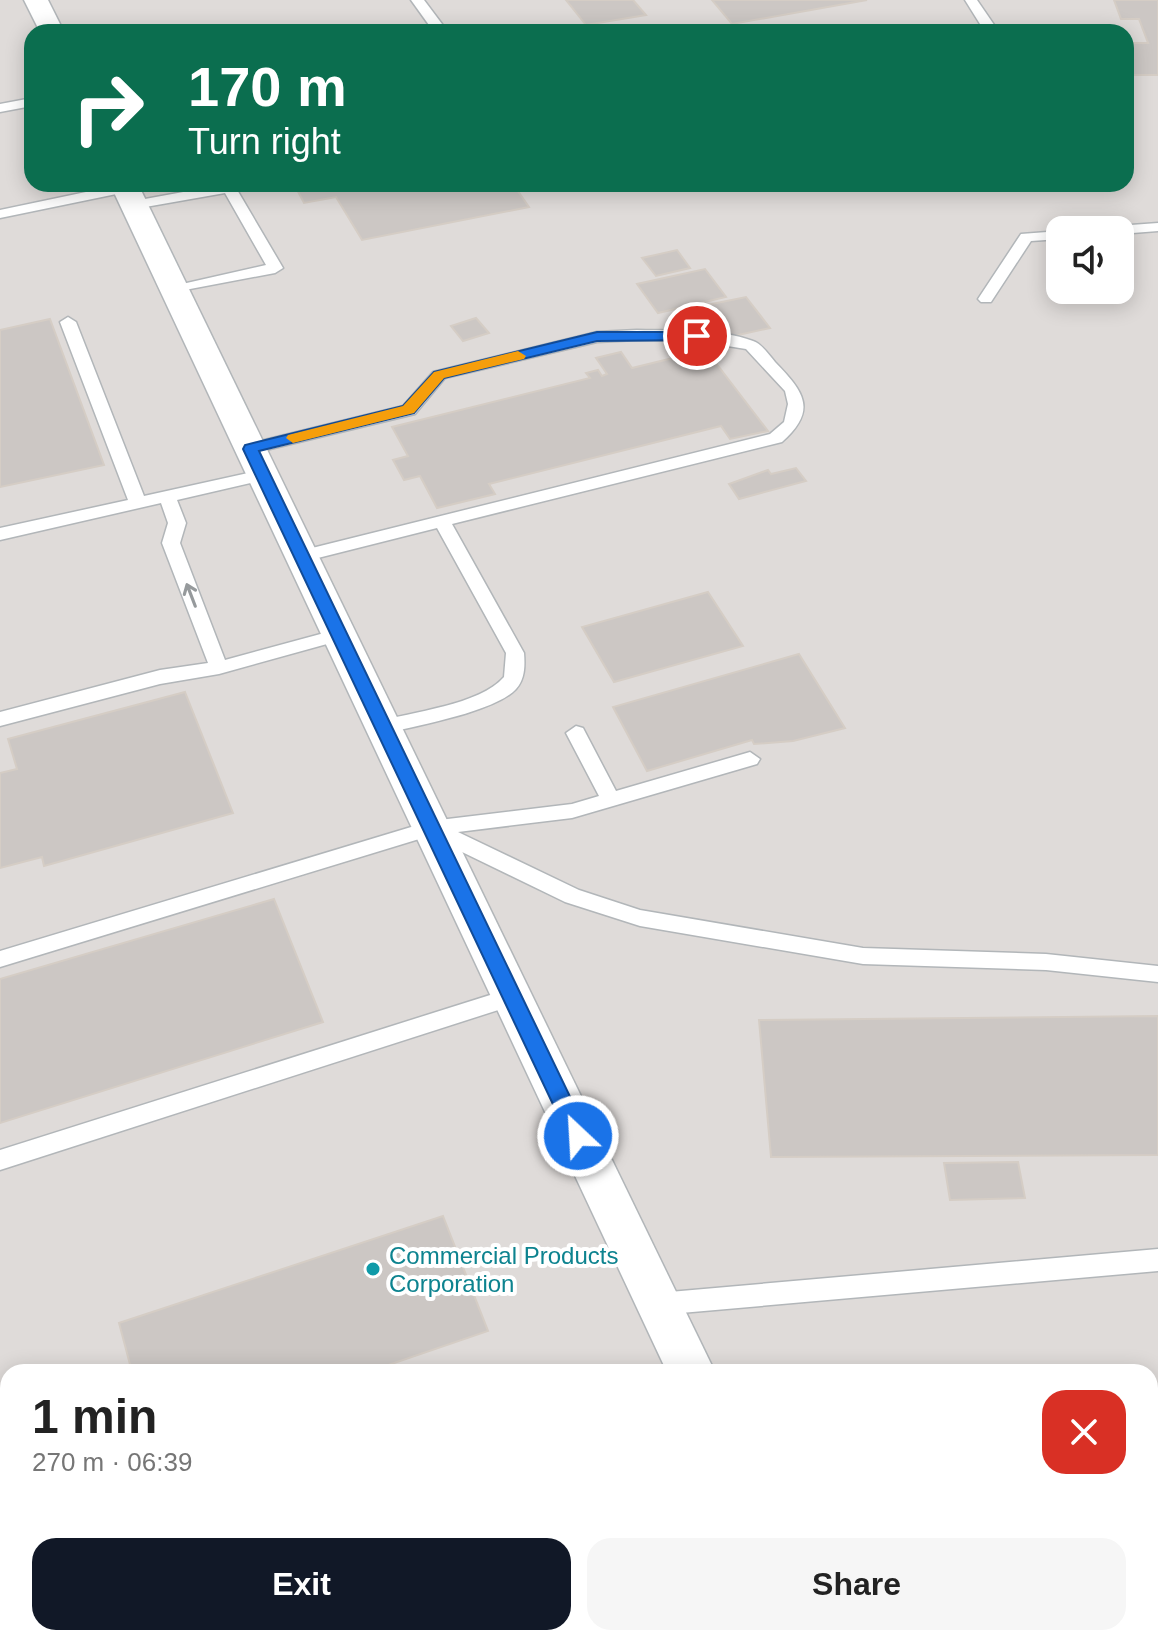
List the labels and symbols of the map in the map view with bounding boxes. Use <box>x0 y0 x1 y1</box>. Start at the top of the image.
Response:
pin <box>663 302 731 370</box>
one-way arrow <box>183 583 197 608</box>
position arrow <box>536 1094 620 1178</box>
place label: Commercial Products Corporation <box>389 1242 618 1297</box>
marker: Commercial Products Corporation <box>364 1260 382 1278</box>

